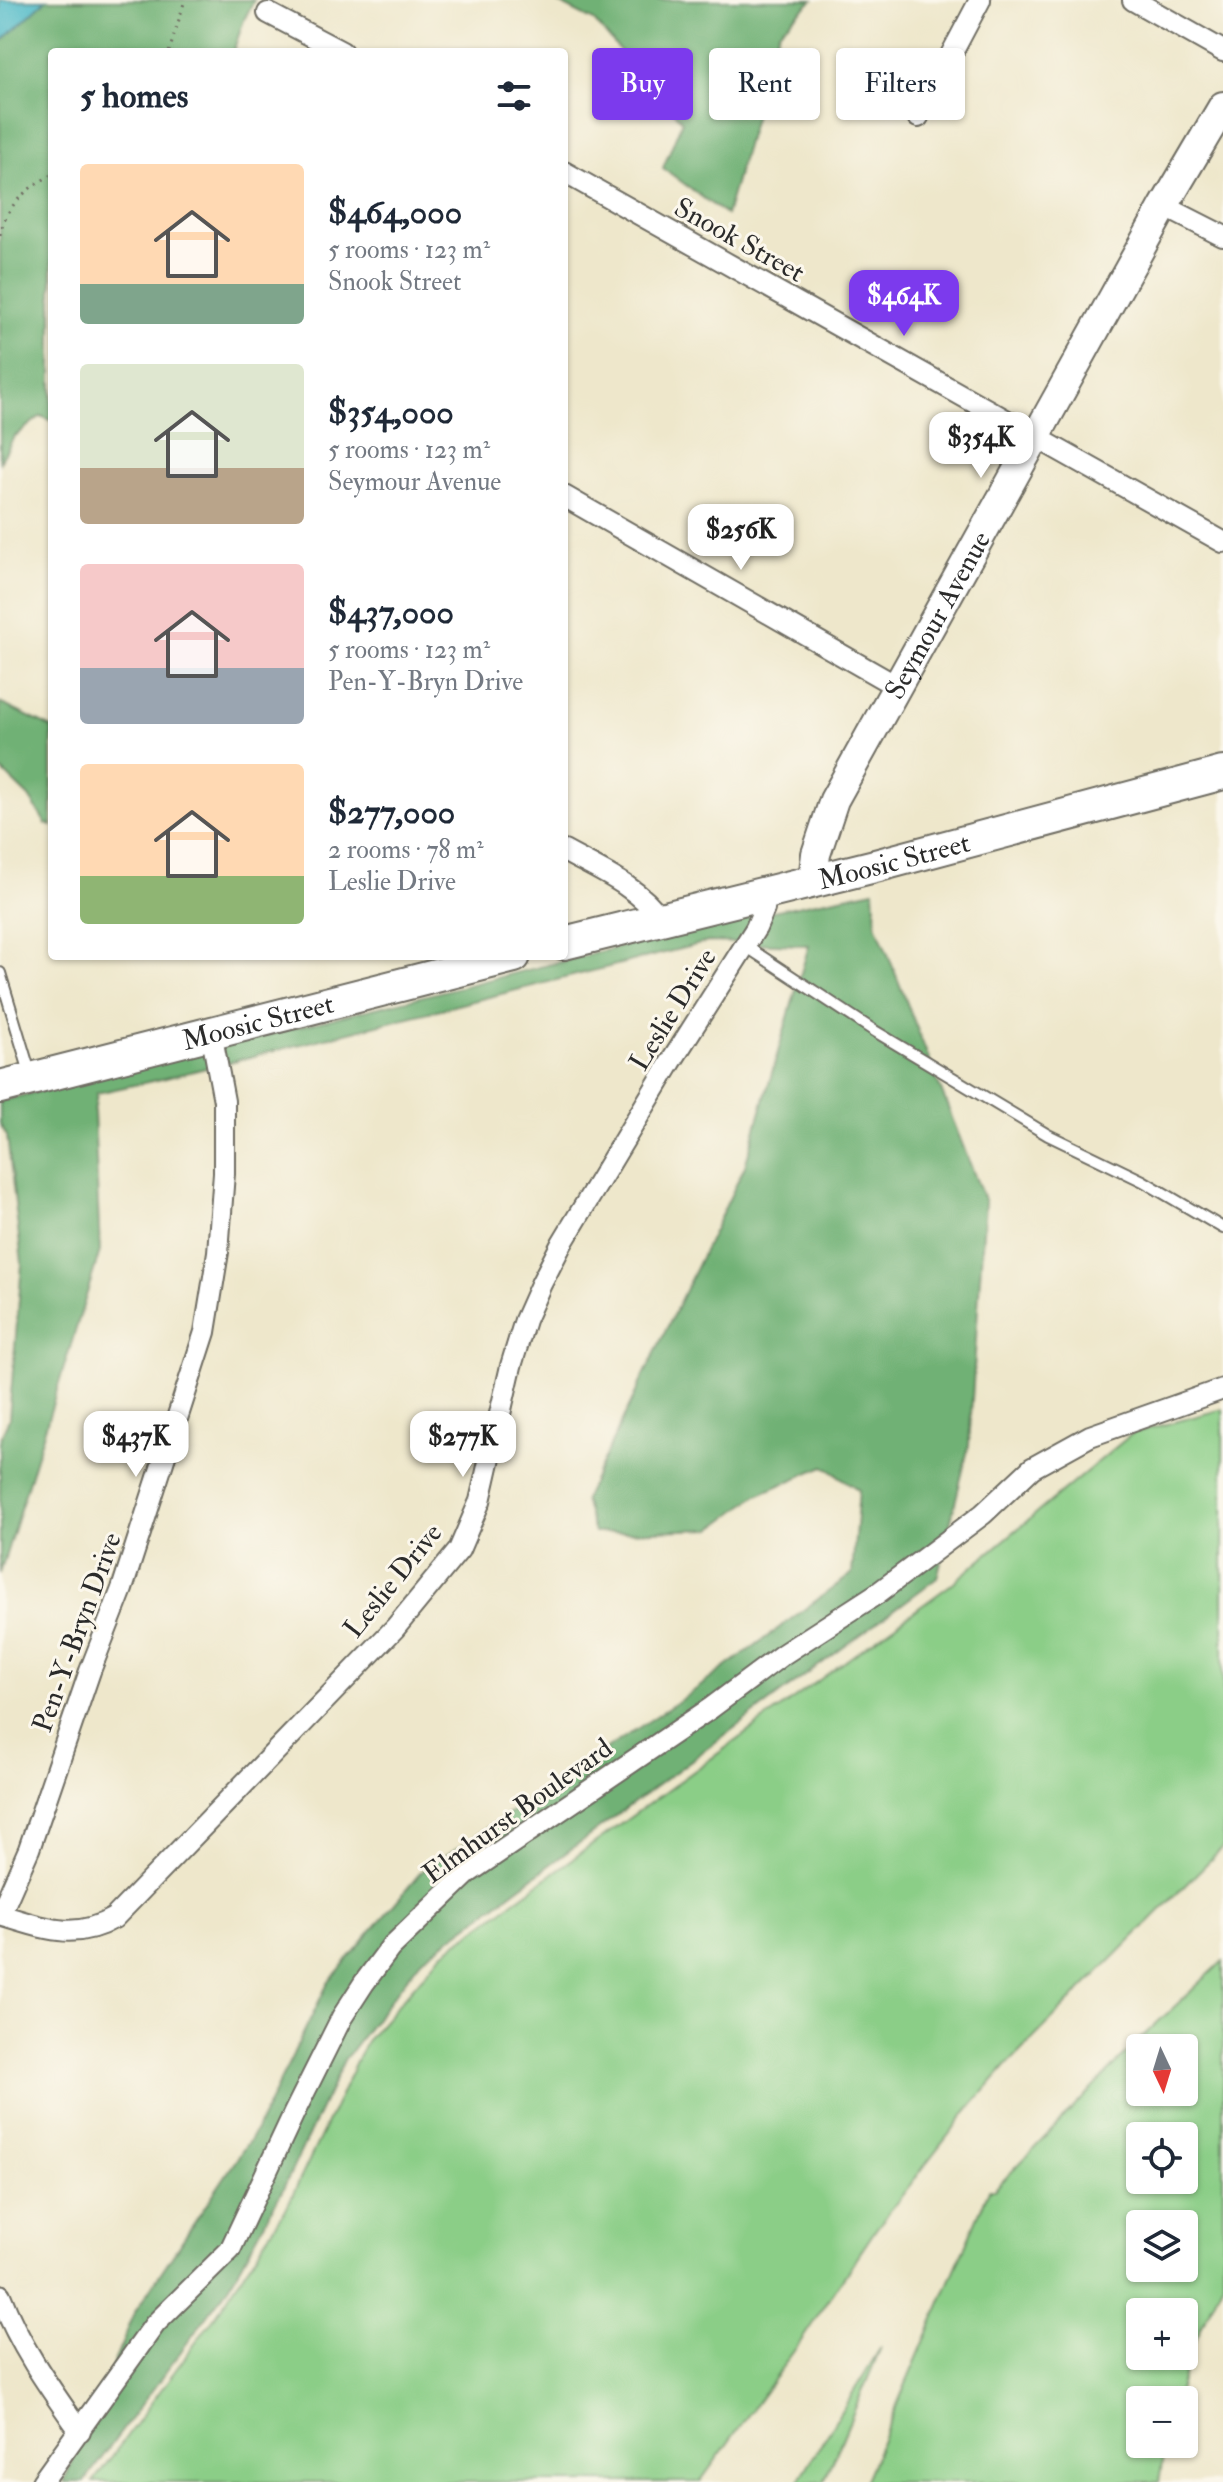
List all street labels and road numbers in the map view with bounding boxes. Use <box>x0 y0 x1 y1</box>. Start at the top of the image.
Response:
street label: Snook Street <box>668 190 811 290</box>
street label: Seymour Avenue <box>878 525 999 706</box>
street label: Moosic Street <box>815 825 974 898</box>
street label: Leslie Drive <box>622 942 725 1077</box>
street label: Moosic Street <box>179 987 338 1059</box>
street label: Leslie Drive <box>336 1516 450 1645</box>
street label: Pen-Y-Bryn Drive <box>25 1528 130 1737</box>
street label: Elmhurst Boulevard <box>416 1731 620 1892</box>

